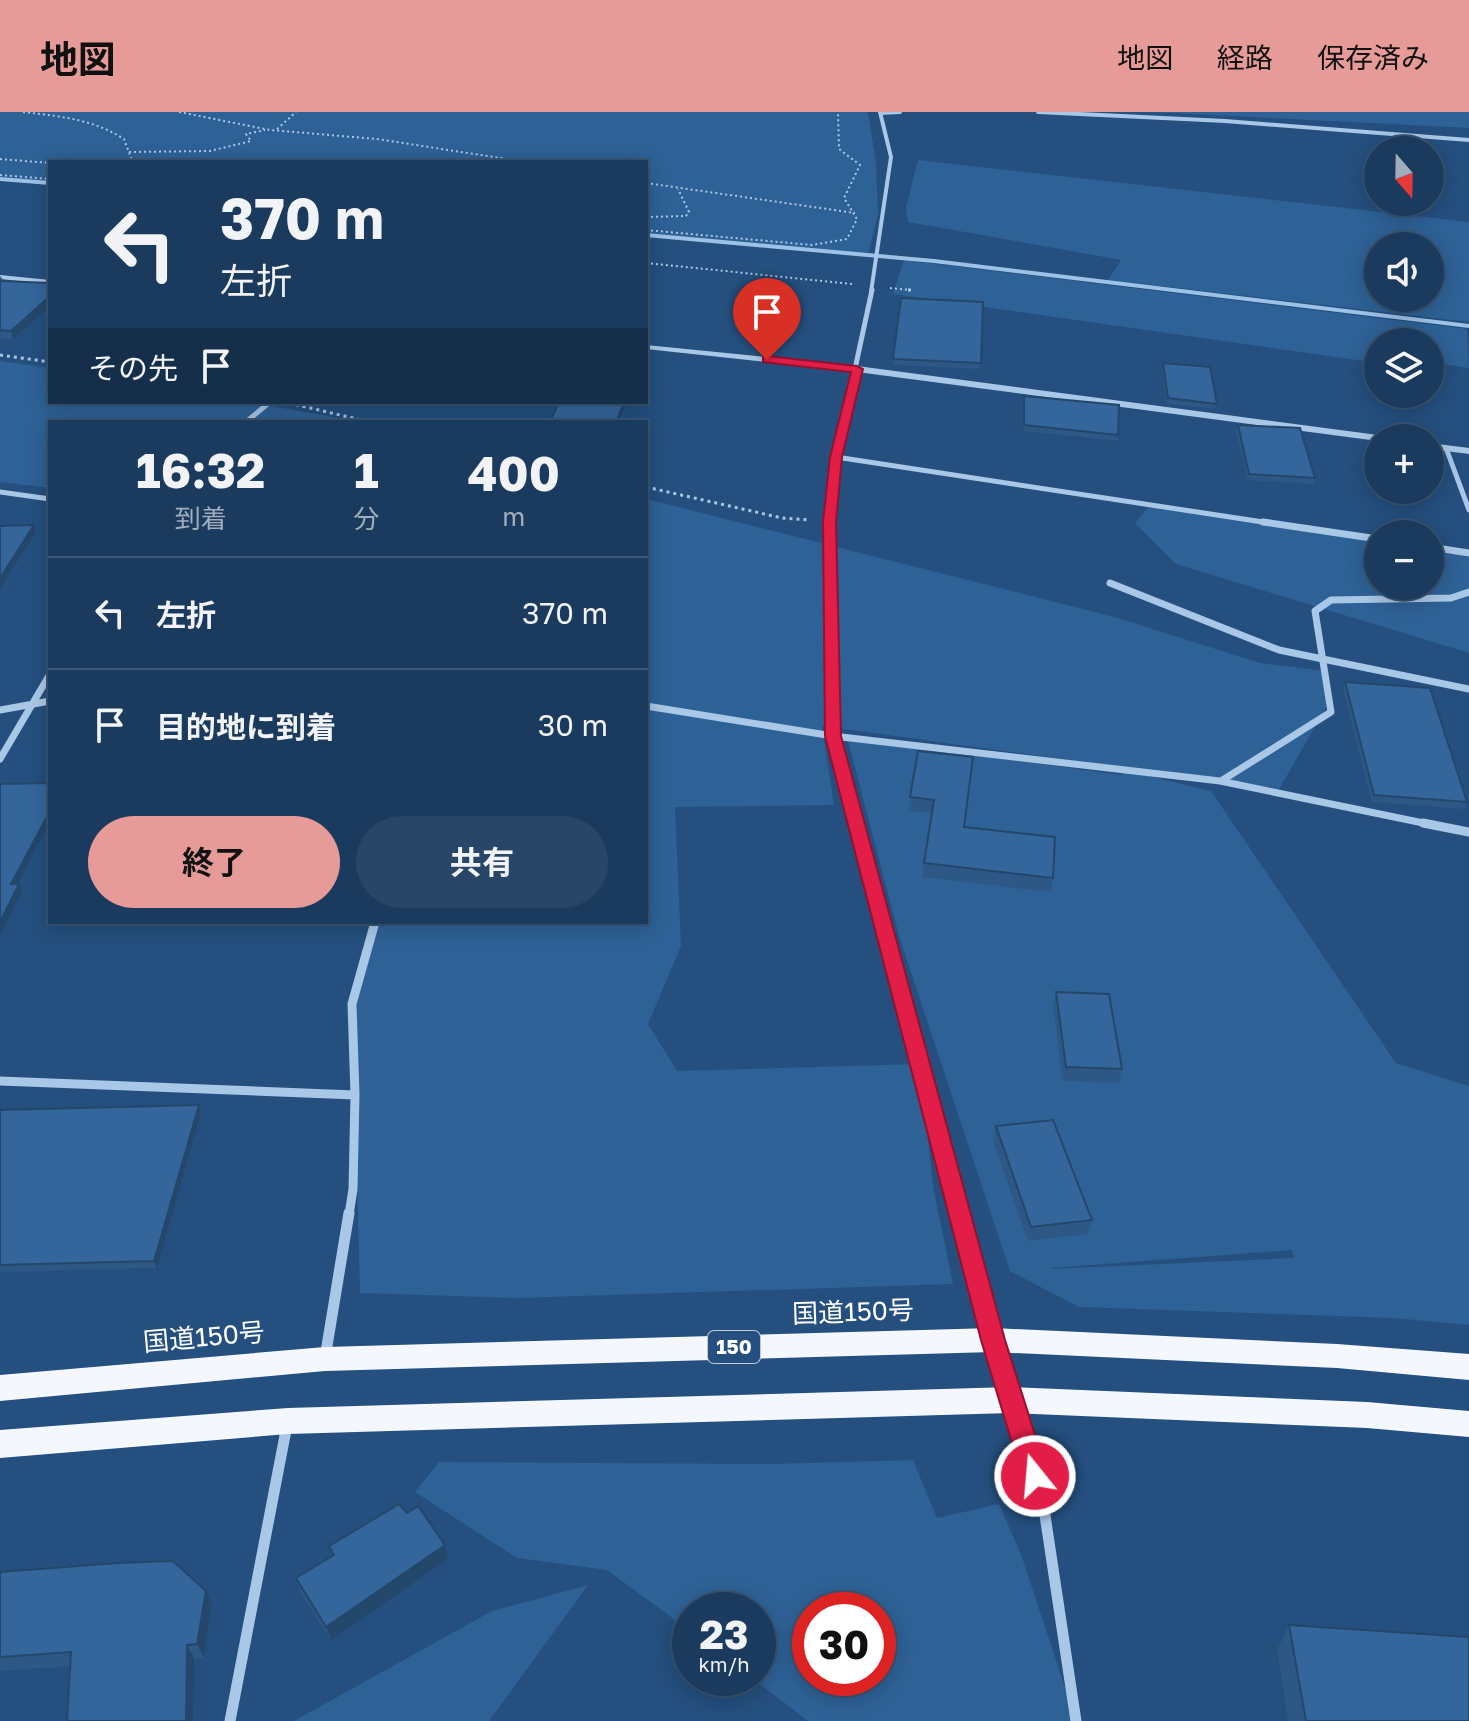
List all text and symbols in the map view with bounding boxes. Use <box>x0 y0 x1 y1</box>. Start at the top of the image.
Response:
text: 地図 <box>40 36 116 81</box>
text: 地図 <box>1117 41 1173 74</box>
text: 経路 <box>1217 41 1273 74</box>
text: 保存済み <box>1317 41 1429 74</box>
north arrow <box>1364 136 1444 216</box>
map controls <box>1364 136 1444 600</box>
text: 370 m <box>220 184 384 251</box>
icon: left <box>88 192 192 296</box>
button: sound <box>1364 232 1444 312</box>
text: 左折 <box>220 259 292 302</box>
pin <box>733 278 801 360</box>
icon: arrive <box>745 290 789 334</box>
button: layers <box>1364 328 1444 408</box>
icon: arrive <box>194 344 238 388</box>
text: その先 <box>88 350 178 386</box>
button: + <box>1364 424 1444 504</box>
text: 16:32 <box>136 441 265 499</box>
text: 1 <box>354 441 379 499</box>
text: 400 <box>467 444 560 502</box>
text: m <box>502 501 525 532</box>
text: 到着 <box>175 503 227 534</box>
text: 分 <box>353 503 379 534</box>
button: − <box>1364 520 1444 600</box>
icon: left <box>88 591 132 635</box>
text: 370 m <box>522 595 608 631</box>
text: 左折 <box>156 597 216 633</box>
icon: arrive <box>88 703 132 747</box>
text: 30 m <box>538 707 608 743</box>
text: 目的地に到着 <box>156 709 336 745</box>
button: 終了 <box>88 816 340 908</box>
button: 共有 <box>356 816 608 908</box>
street label: 国道150号 <box>792 1294 914 1329</box>
street label: 国道150号 <box>142 1316 266 1357</box>
road number: 150 <box>708 1331 760 1363</box>
position arrow <box>993 1434 1077 1518</box>
speed limit sign: 30 <box>792 1592 896 1696</box>
text: 23 <box>700 1610 748 1658</box>
text: km/h <box>699 1652 749 1676</box>

